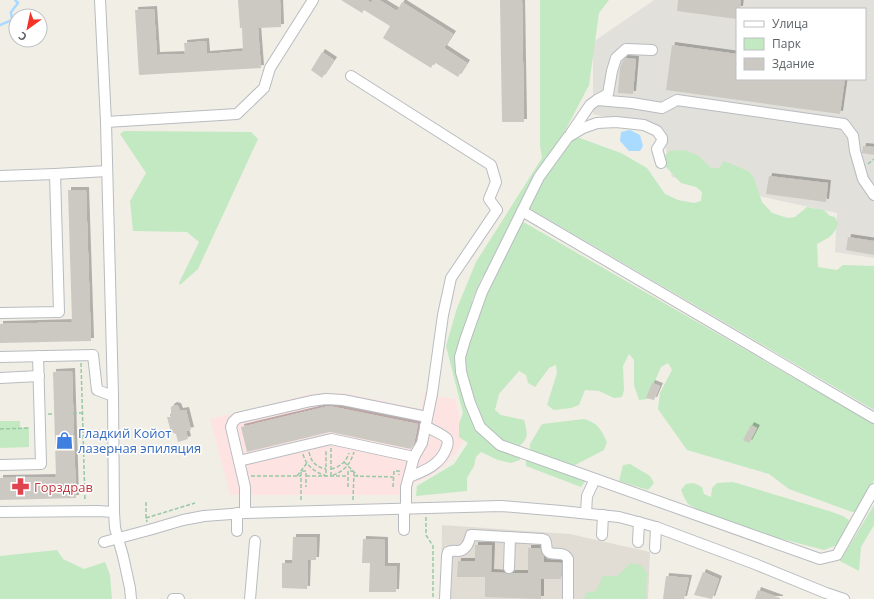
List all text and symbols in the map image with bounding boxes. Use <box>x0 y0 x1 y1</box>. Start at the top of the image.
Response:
north arrow <box>8 8 48 48</box>
legend <box>736 8 866 80</box>
text: Улица <box>772 15 808 32</box>
text: С <box>15 29 29 45</box>
text: Парк <box>772 35 802 52</box>
text: Здание <box>772 55 815 72</box>
place label: Гладкий Койот лазерная эпиляция <box>78 424 201 457</box>
shop icon: Гладкий Койот лазерная эпиляция <box>55 430 75 450</box>
pharmacy icon: Горздрав <box>11 477 31 497</box>
place label: Горздрав <box>34 478 93 496</box>

